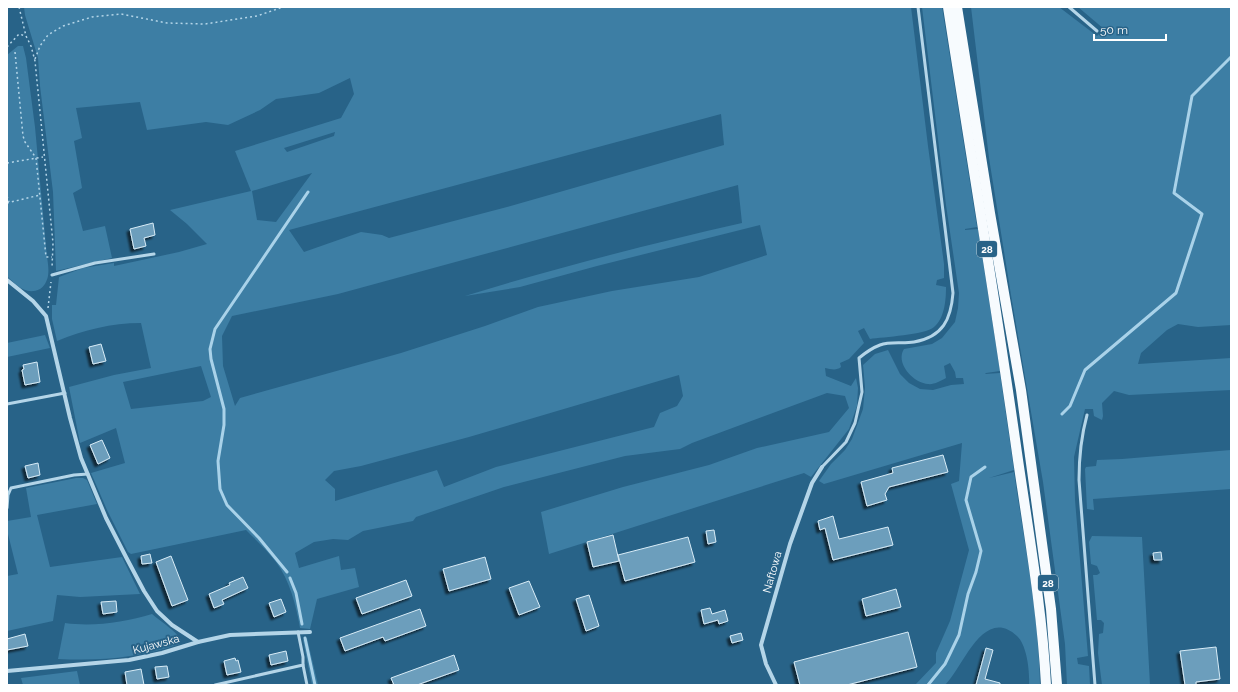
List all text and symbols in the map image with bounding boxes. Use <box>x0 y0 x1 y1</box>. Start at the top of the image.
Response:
scale bar <box>1094 16 1166 42</box>
text: 50 m <box>1100 23 1128 37</box>
road number: 28 <box>977 241 997 257</box>
street label: Naftowa <box>760 550 785 594</box>
road number: 28 <box>1038 575 1058 591</box>
street label: Kujawska <box>131 632 181 657</box>

